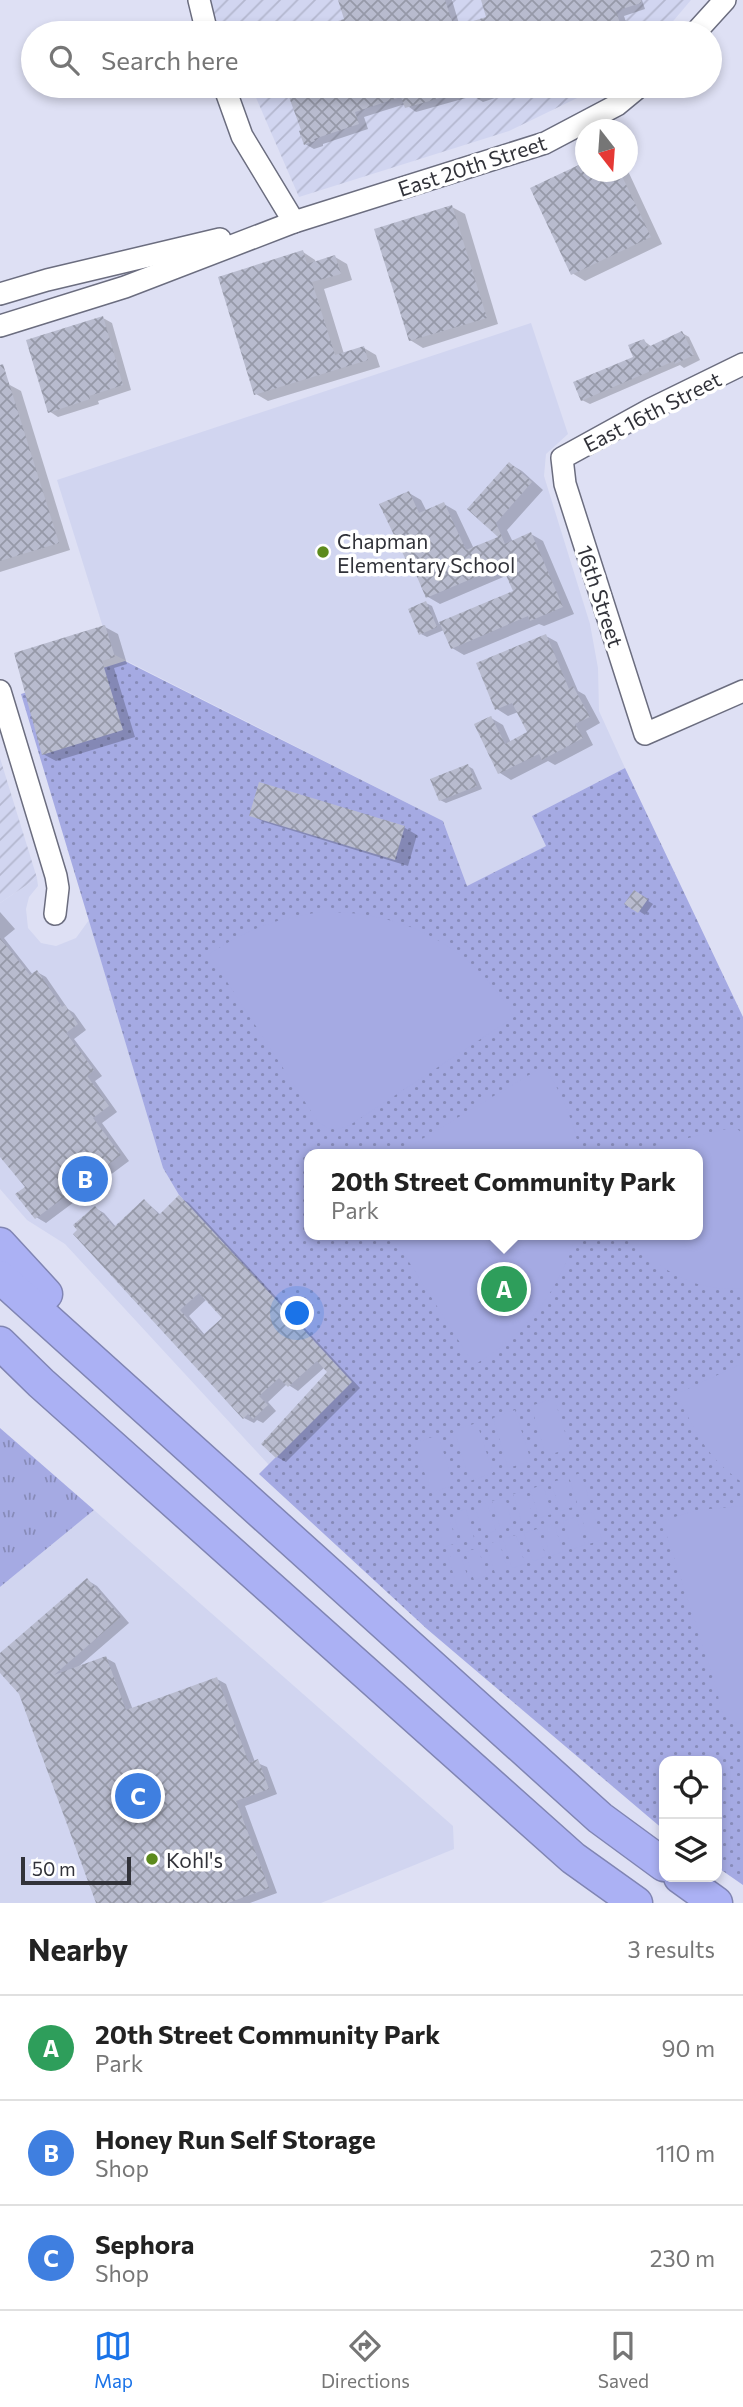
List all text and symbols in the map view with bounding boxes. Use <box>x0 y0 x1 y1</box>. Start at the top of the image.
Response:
search box <box>21 21 722 98</box>
icon: search <box>45 41 83 79</box>
text: Search here <box>101 44 239 75</box>
north arrow <box>575 119 638 182</box>
street label: East 20th Street <box>394 129 550 201</box>
street label: East 16th Street <box>579 366 725 456</box>
place label: Chapman Elementary School <box>337 528 515 577</box>
street label: 16th Street <box>573 542 629 650</box>
marker: Chapman Elementary School <box>315 544 331 560</box>
popup <box>304 1149 703 1240</box>
pin: B <box>62 1153 108 1205</box>
text: 20th Street Community Park <box>331 1165 676 1196</box>
text: Park <box>331 1196 379 1224</box>
pin: A <box>481 1263 527 1315</box>
your location <box>280 1296 314 1330</box>
map controls <box>659 1756 722 1882</box>
button: locate <box>659 1756 722 1819</box>
pin: C <box>115 1770 161 1822</box>
button: layers <box>659 1819 722 1882</box>
place label: Kohl's <box>166 1847 223 1872</box>
marker: Kohl's <box>144 1851 160 1867</box>
scale bar <box>21 1854 131 1886</box>
text: 50 m <box>32 1857 76 1880</box>
text: Nearby <box>28 1930 128 1967</box>
text: 3 results <box>628 1935 715 1963</box>
text: 20th Street Community Park <box>95 2018 440 2049</box>
text: A <box>43 2034 59 2062</box>
text: 90 m <box>662 2034 715 2062</box>
text: Park <box>95 2049 143 2077</box>
text: Honey Run Self Storage <box>95 2123 376 2154</box>
text: B <box>43 2139 59 2167</box>
text: 110 m <box>656 2139 715 2167</box>
text: Shop <box>95 2154 149 2182</box>
text: Sephora <box>95 2228 194 2259</box>
text: C <box>43 2244 59 2272</box>
text: 230 m <box>650 2244 715 2272</box>
text: Shop <box>95 2259 149 2287</box>
tab: Map <box>94 2327 133 2392</box>
tab: Directions <box>321 2327 410 2392</box>
tab: Saved <box>598 2327 649 2392</box>

